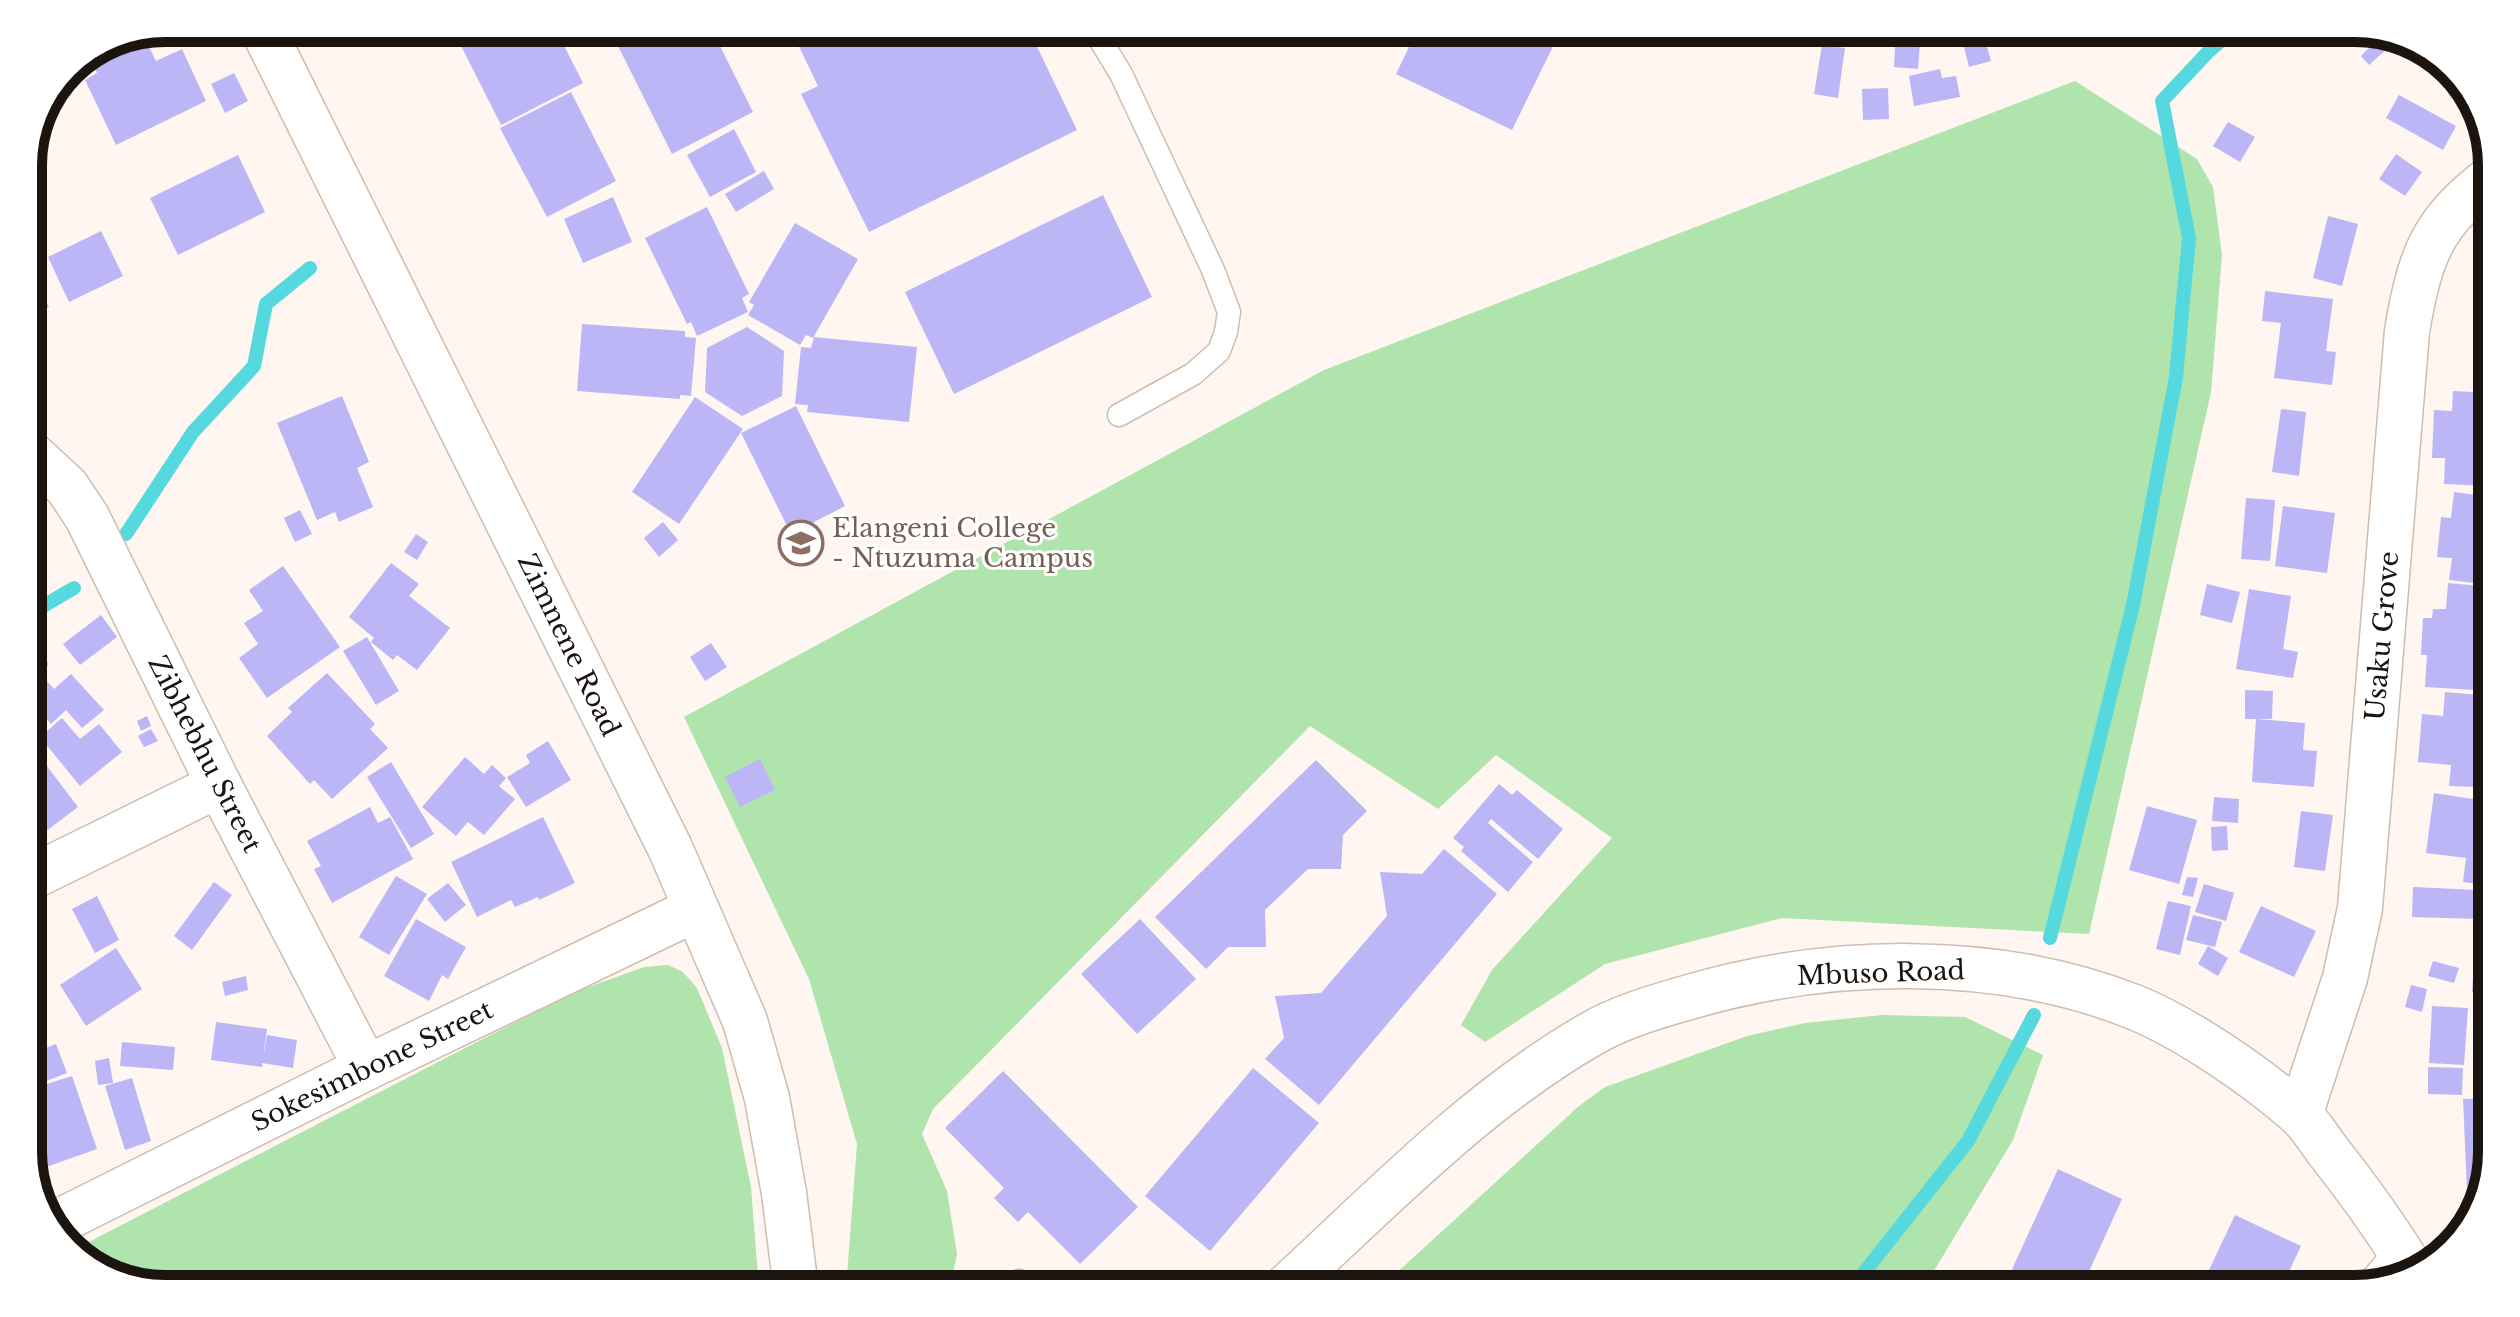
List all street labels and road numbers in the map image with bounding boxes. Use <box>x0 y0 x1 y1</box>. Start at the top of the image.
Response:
street label: Zimnene Road <box>511 549 627 741</box>
street label: Usaku Grove <box>2359 550 2405 722</box>
street label: Zibhebhu Street <box>142 650 269 858</box>
street label: Mbuso Road <box>1796 954 1966 992</box>
street label: Sokesimbone Street <box>246 994 498 1138</box>

